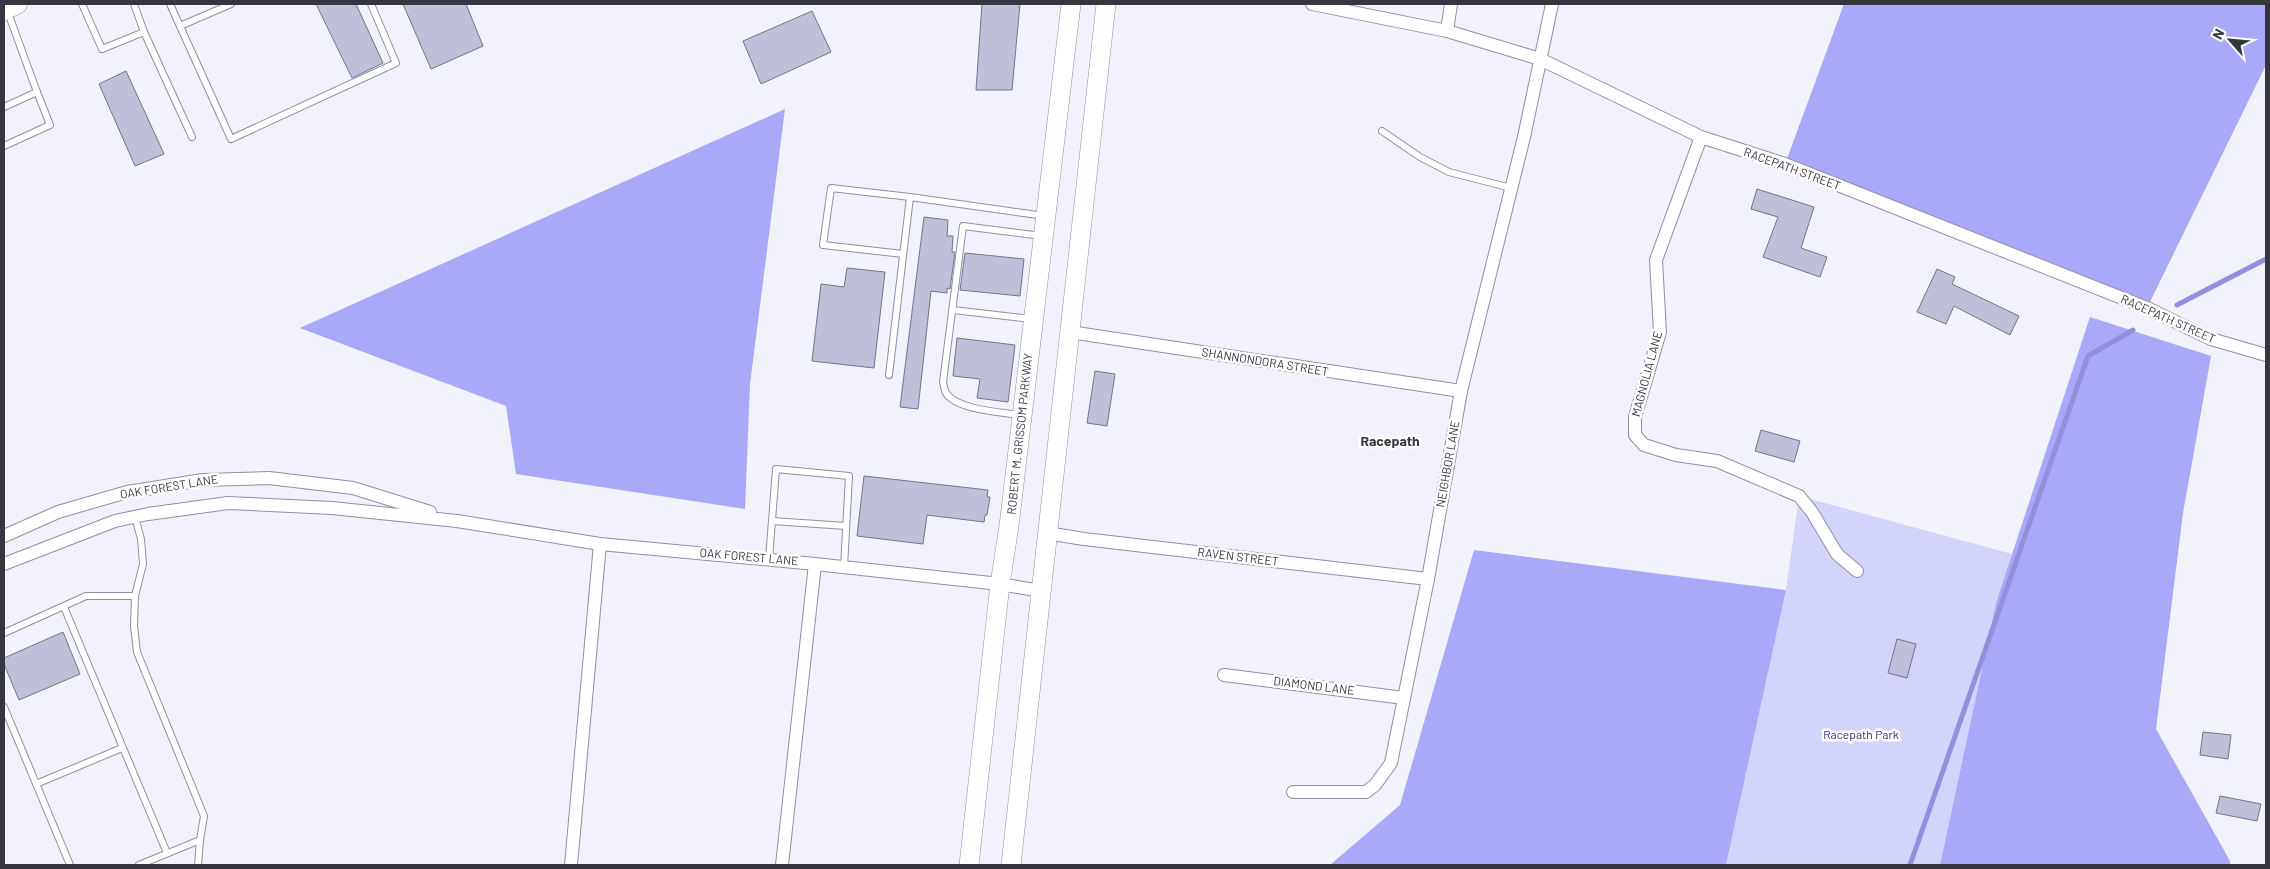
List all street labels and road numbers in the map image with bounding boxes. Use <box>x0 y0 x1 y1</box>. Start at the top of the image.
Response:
street label: RACEPATH STREET <box>1742 144 1843 192</box>
street label: RACEPATH STREET <box>2119 291 2218 345</box>
street label: MAGNOLIA LANE <box>1628 329 1664 418</box>
street label: SHANNONDORA STREET <box>1201 344 1330 378</box>
street label: ROBERT M. GRISSOM PARKWAY <box>1004 352 1034 515</box>
street label: NEIGHBOR LANE <box>1432 419 1462 508</box>
street label: OAK FOREST LANE <box>119 471 219 501</box>
street label: RAVEN STREET <box>1197 544 1280 568</box>
street label: OAK FOREST LANE <box>699 545 799 567</box>
street label: DIAMOND LANE <box>1273 673 1355 697</box>

